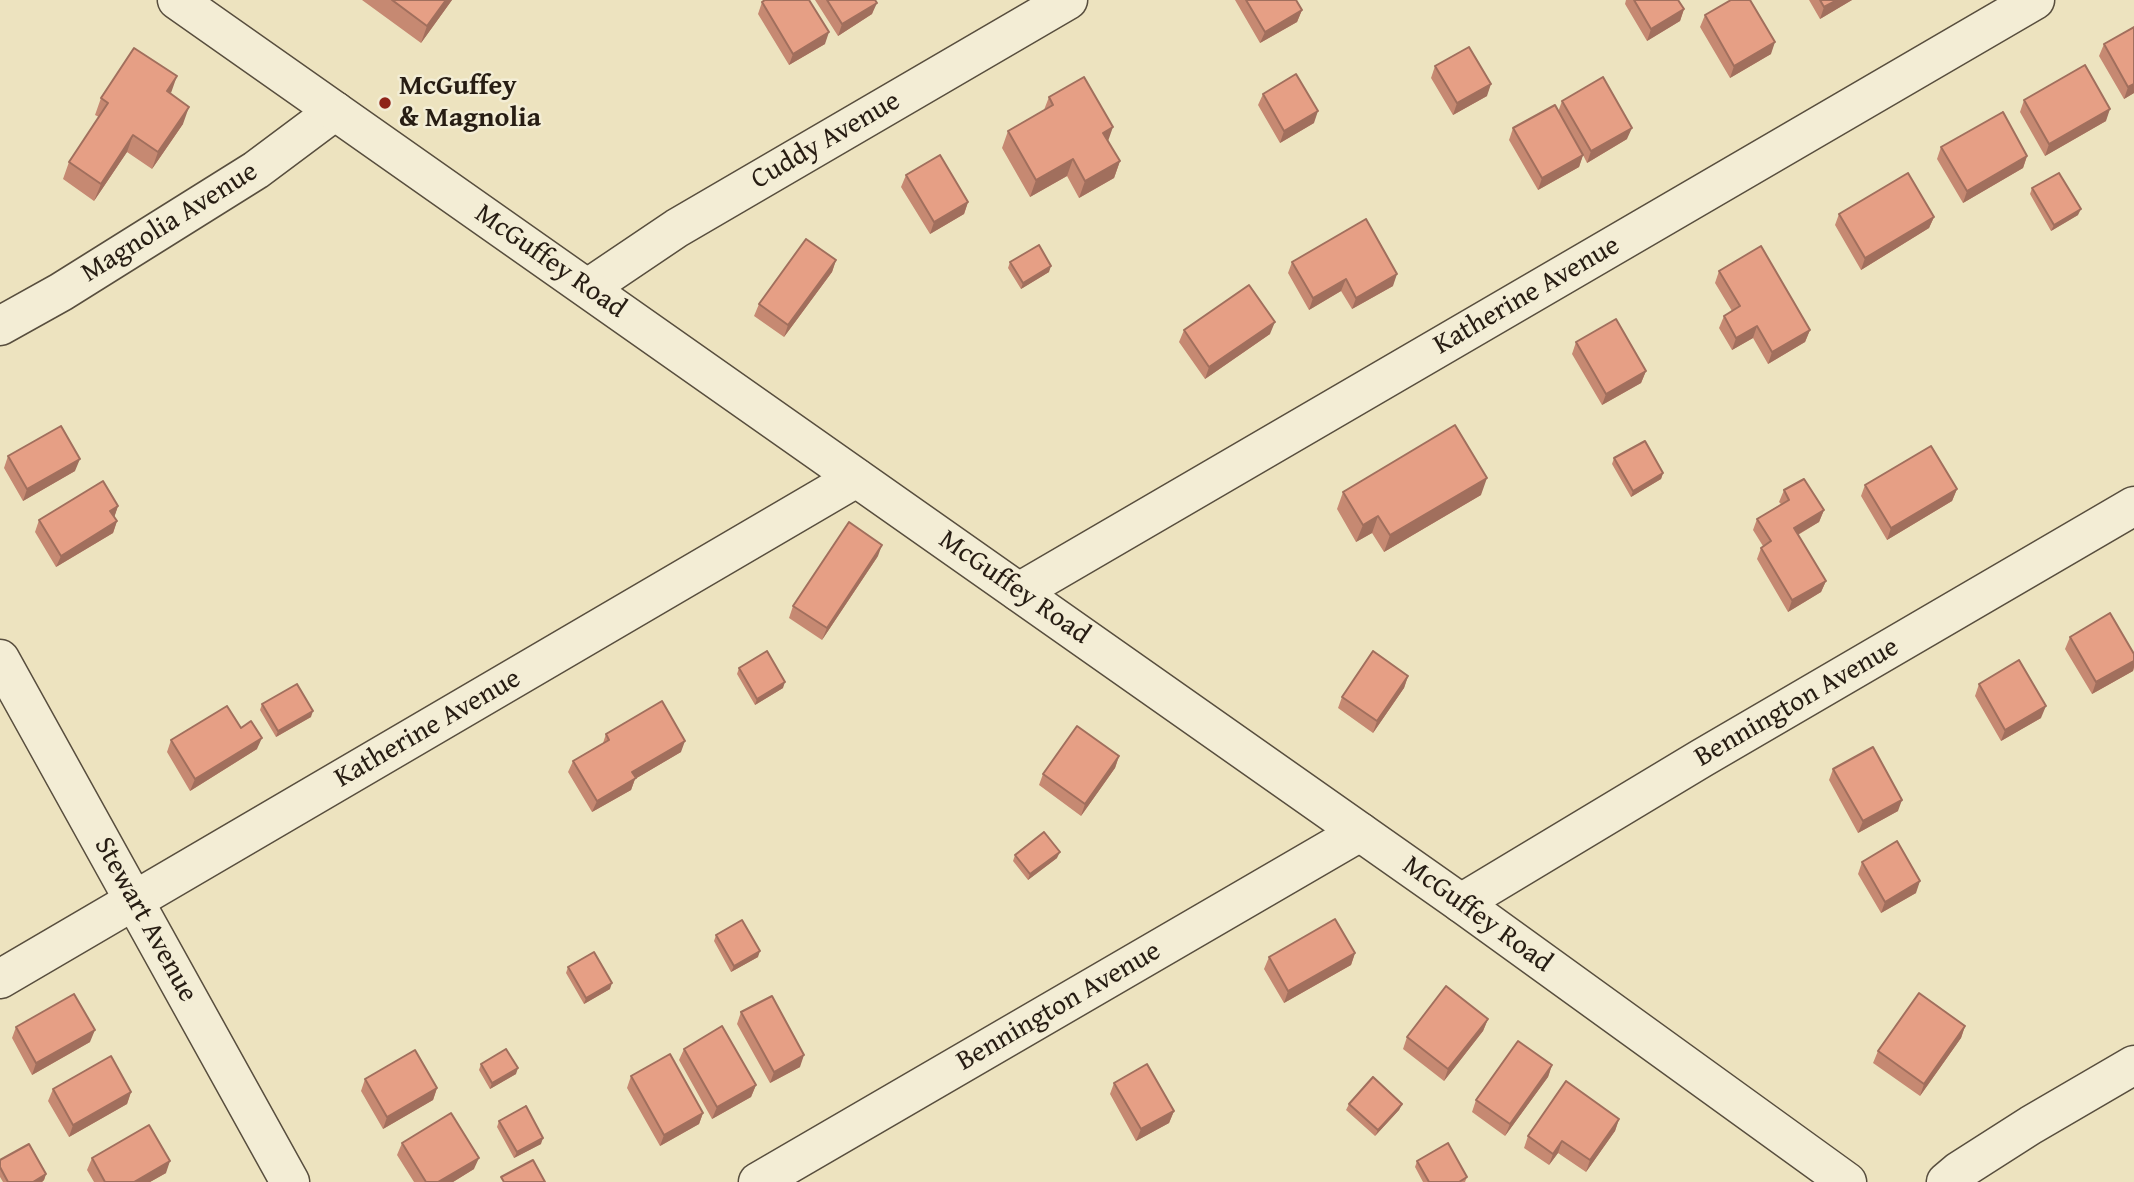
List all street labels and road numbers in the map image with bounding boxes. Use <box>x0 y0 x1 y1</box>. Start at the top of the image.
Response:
street label: Cuddy Avenue <box>746 85 906 197</box>
street label: Magnolia Avenue <box>76 155 264 291</box>
street label: McGuffey Road <box>468 198 632 326</box>
street label: Katherine Avenue <box>1428 229 1626 363</box>
street label: McGuffey Road <box>932 524 1096 652</box>
street label: Bennington Avenue <box>1689 631 1905 775</box>
street label: Katherine Avenue <box>329 662 527 796</box>
street label: Stewart Avenue <box>86 832 204 1008</box>
street label: McGuffey Road <box>1396 849 1558 981</box>
street label: Bennington Avenue <box>951 935 1167 1079</box>

